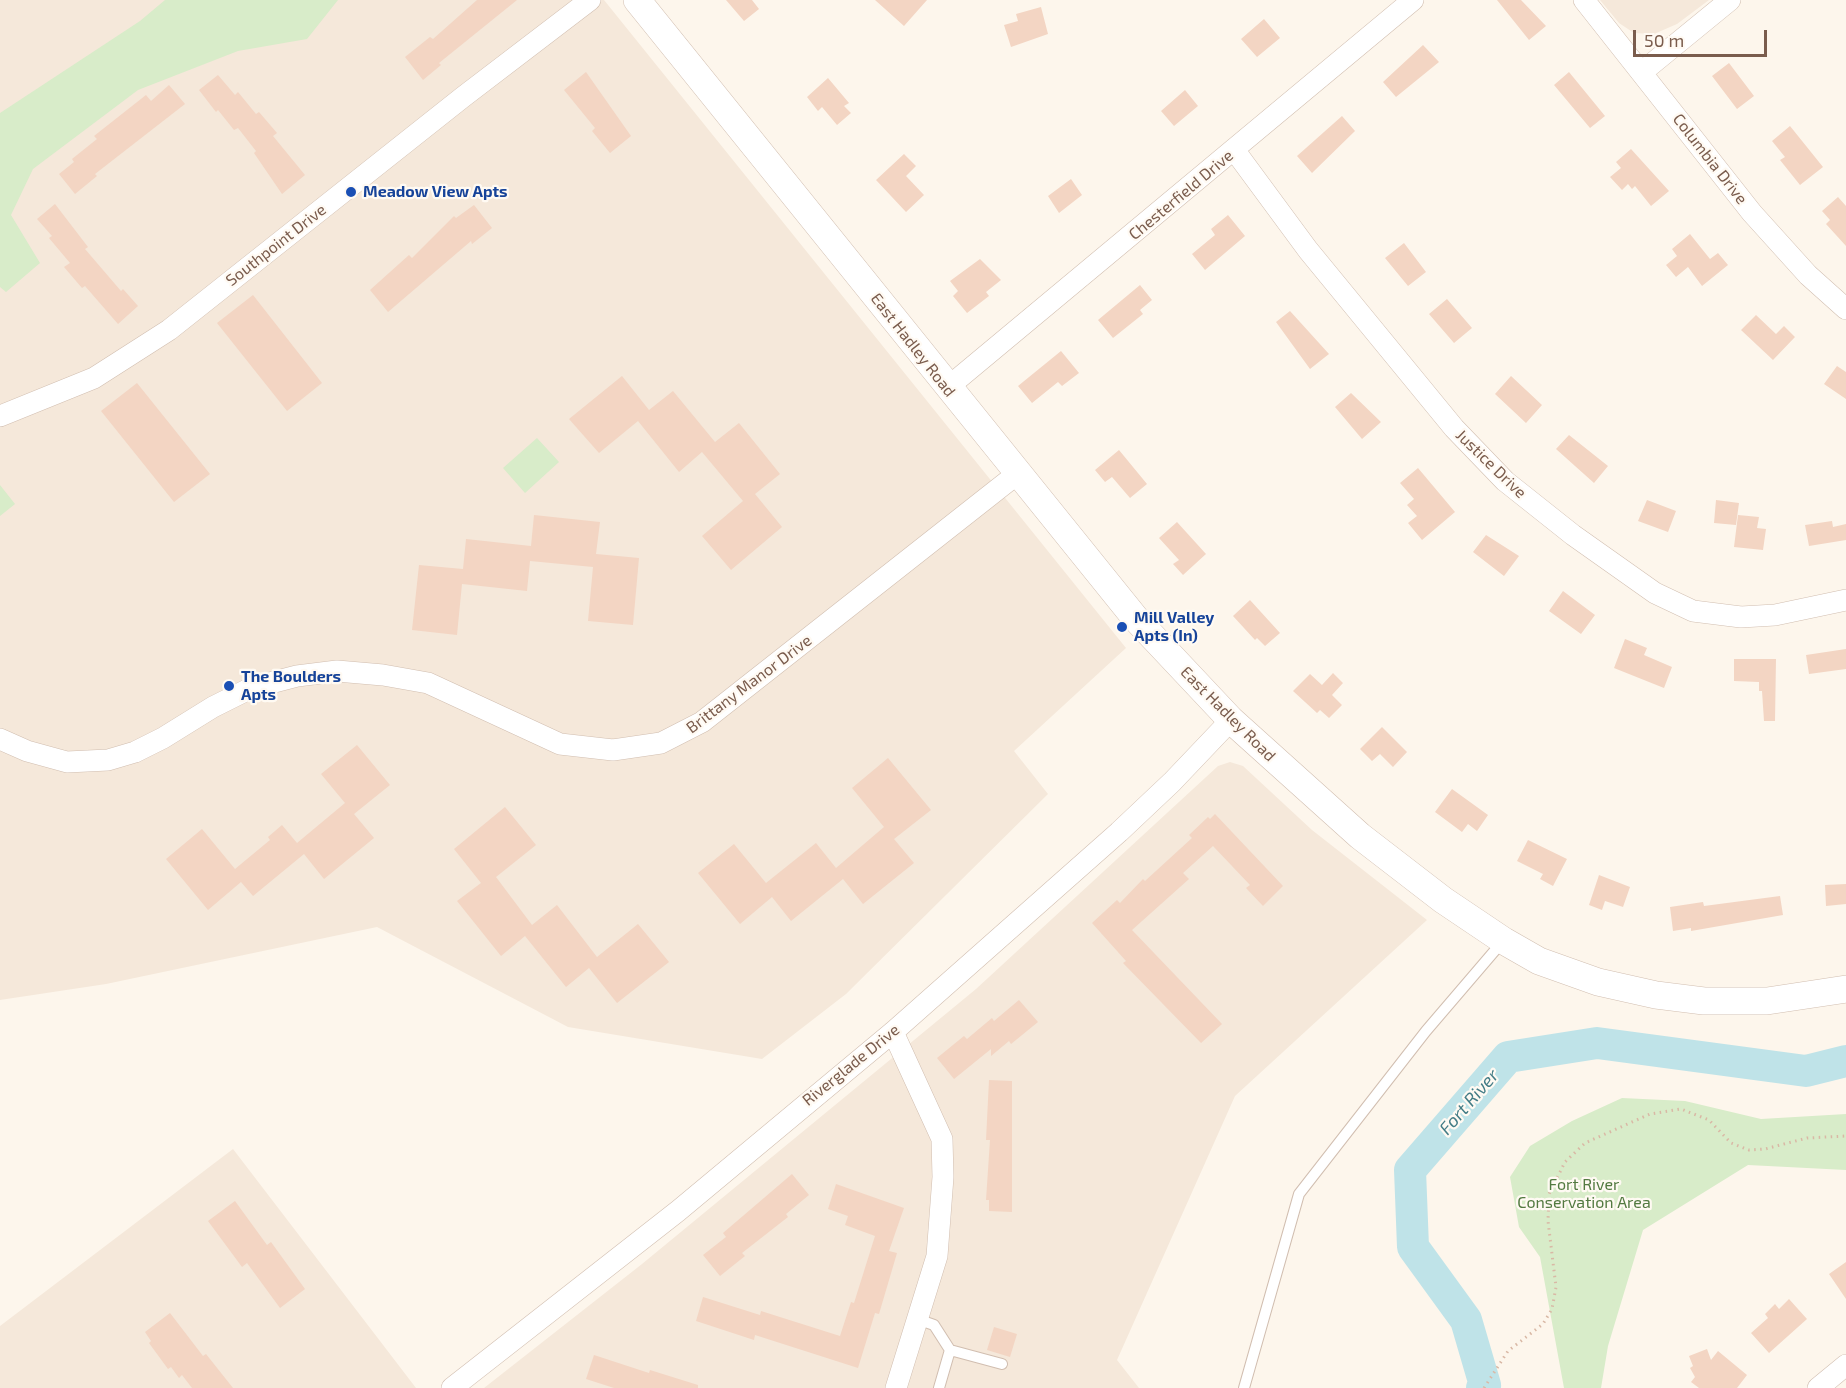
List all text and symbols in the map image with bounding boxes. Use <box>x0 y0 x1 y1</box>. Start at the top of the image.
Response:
scale bar <box>1636 18 1770 56</box>
text: 50 m <box>1644 29 1684 51</box>
street label: Columbia Drive <box>1669 110 1751 208</box>
street label: Chesterfield Drive <box>1125 146 1237 244</box>
place label: Meadow View Apts <box>363 182 508 202</box>
marker: Meadow View Apts <box>344 185 358 199</box>
street label: Southpoint Drive <box>222 200 330 290</box>
street label: East Hadley Road <box>867 289 959 401</box>
street label: Justice Drive <box>1452 426 1530 502</box>
place label: Mill Valley Apts (In) <box>1134 608 1214 646</box>
marker: Mill Valley Apts (In) <box>1115 620 1129 634</box>
street label: Brittany Manor Drive <box>683 631 815 737</box>
street label: East Hadley Road <box>1177 663 1279 765</box>
place label: The Boulders Apts <box>241 667 341 705</box>
marker: The Boulders Apts <box>222 679 236 693</box>
street label: Riverglade Drive <box>799 1020 903 1110</box>
water label: Fort River <box>1435 1065 1503 1139</box>
park label: Fort River Conservation Area <box>1517 1175 1651 1213</box>

